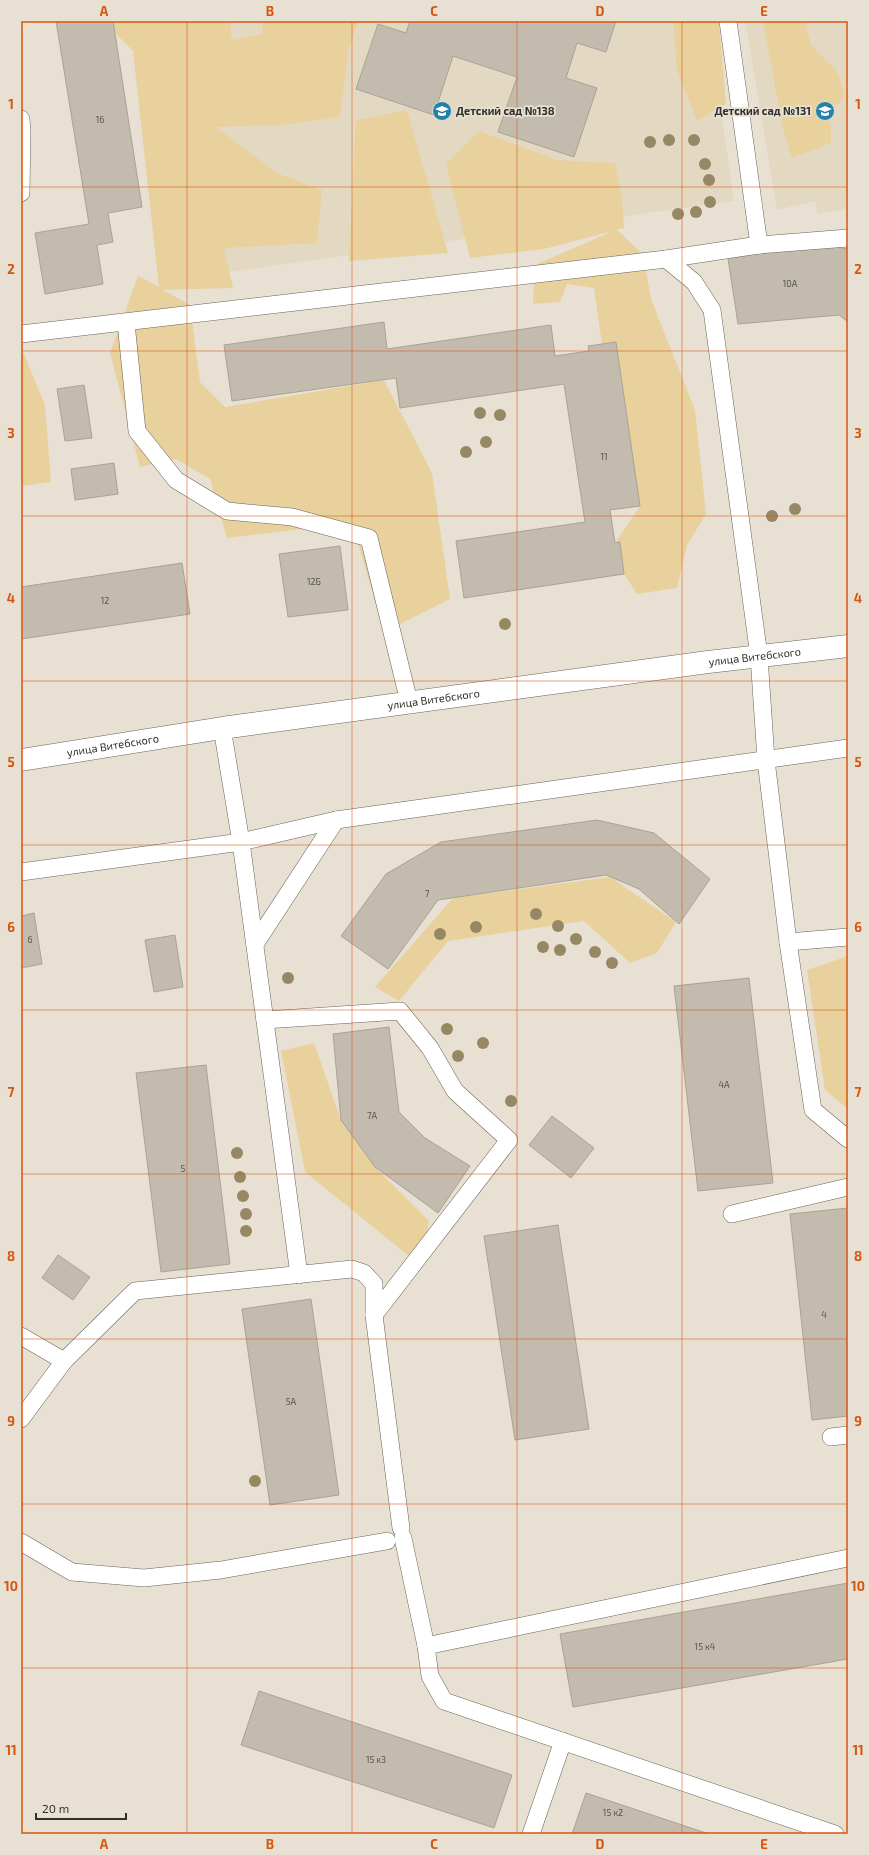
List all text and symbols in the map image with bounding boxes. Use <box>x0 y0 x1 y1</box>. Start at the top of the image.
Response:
text: A <box>100 3 109 19</box>
text: B <box>266 3 274 19</box>
text: C <box>430 3 438 19</box>
text: D <box>596 3 605 19</box>
text: E <box>760 3 768 19</box>
text: 1 <box>8 96 14 112</box>
text: 1 <box>855 96 861 112</box>
school or university icon: Детский сад №138 <box>431 100 453 122</box>
school or university icon: Детский сад №131 <box>814 100 836 122</box>
place label: Детский сад №138 <box>456 104 555 117</box>
place label: Детский сад №131 <box>714 104 811 117</box>
house number: 16 <box>96 114 104 125</box>
text: 2 <box>7 261 15 277</box>
text: 2 <box>854 261 862 277</box>
house number: 10А <box>783 278 798 289</box>
text: 3 <box>7 425 15 441</box>
text: 3 <box>854 425 862 441</box>
house number: 11 <box>600 451 608 462</box>
house number: 12Б <box>307 576 321 587</box>
text: 4 <box>7 590 15 606</box>
text: 4 <box>854 590 862 606</box>
house number: 12 <box>101 595 109 606</box>
street label: улица Витебского <box>708 644 802 669</box>
street label: улица Витебского <box>387 686 480 712</box>
street label: улица Витебского <box>66 731 160 760</box>
text: 5 <box>7 754 15 770</box>
text: 5 <box>854 754 862 770</box>
house number: 7 <box>425 888 430 899</box>
text: 6 <box>7 919 15 935</box>
text: 6 <box>854 919 862 935</box>
house number: 6 <box>27 934 33 945</box>
house number: 4А <box>718 1079 730 1090</box>
text: 7 <box>8 1084 15 1100</box>
text: 7 <box>855 1084 862 1100</box>
house number: 7А <box>367 1110 377 1121</box>
house number: 5 <box>181 1163 186 1174</box>
text: 8 <box>7 1248 15 1264</box>
text: 8 <box>854 1248 862 1264</box>
house number: 4 <box>821 1309 827 1320</box>
house number: 5А <box>286 1396 297 1407</box>
text: 9 <box>7 1413 15 1429</box>
text: 9 <box>854 1413 862 1429</box>
text: 10 <box>4 1578 18 1594</box>
text: 10 <box>851 1578 865 1594</box>
house number: 15 к4 <box>695 1641 716 1652</box>
text: 11 <box>5 1742 17 1758</box>
text: 11 <box>852 1742 864 1758</box>
house number: 15 к3 <box>366 1754 386 1765</box>
scale bar <box>36 1795 126 1821</box>
text: 20 m <box>42 1801 69 1815</box>
house number: 15 к2 <box>603 1807 623 1818</box>
text: A <box>100 1836 109 1852</box>
text: B <box>266 1836 274 1852</box>
text: C <box>430 1836 438 1852</box>
text: D <box>596 1836 605 1852</box>
text: E <box>760 1836 768 1852</box>

